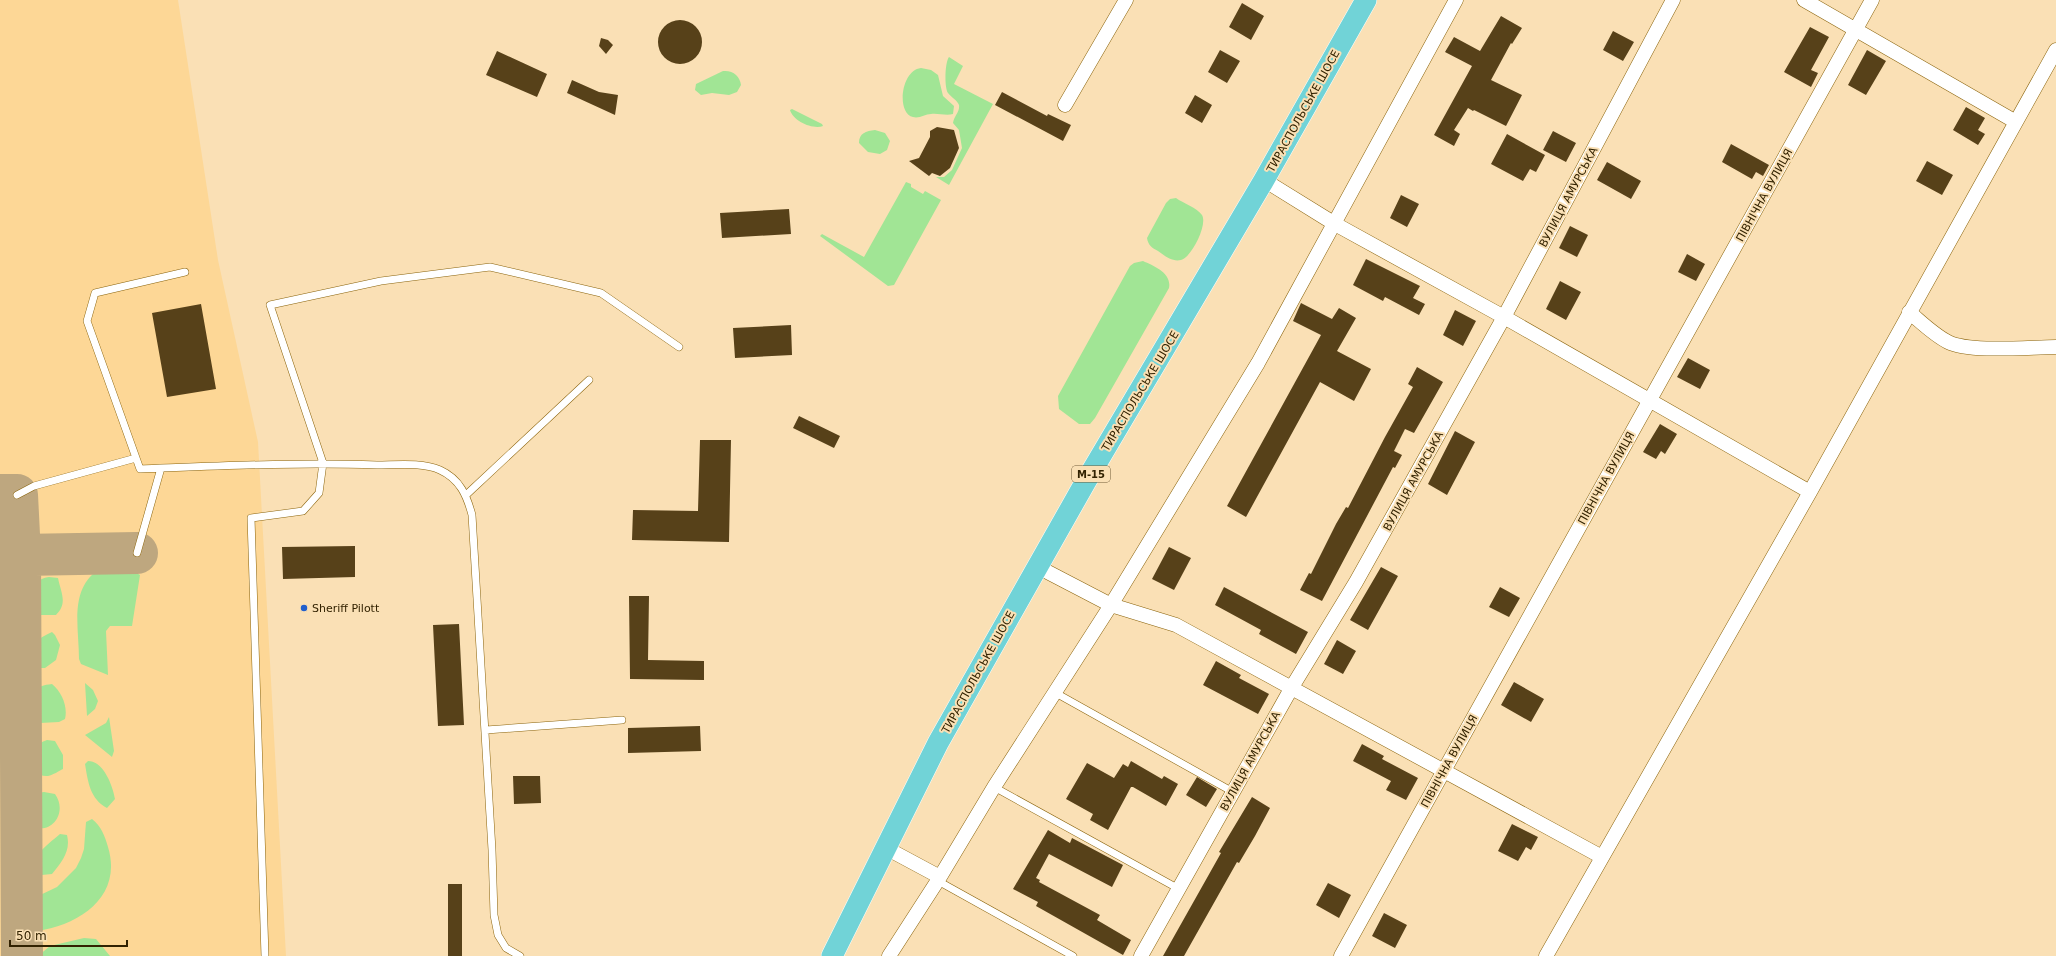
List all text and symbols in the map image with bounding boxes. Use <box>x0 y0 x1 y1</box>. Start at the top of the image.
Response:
street label: ТИРАСПОЛЬСЬКЕ ШОСЕ <box>1264 48 1343 176</box>
street label: ВУЛИЦЯ АМУРСЬКА <box>1537 145 1601 249</box>
street label: ПІВНІЧНА ВУЛИЦЯ <box>1733 146 1795 244</box>
street label: ТИРАСПОЛЬСЬКЕ ШОСЕ <box>1099 329 1182 455</box>
street label: ВУЛИЦЯ АМУРСЬКА <box>1381 429 1446 533</box>
street label: ПІВНІЧНА ВУЛИЦЯ <box>1575 429 1637 527</box>
road number: М-15 <box>1072 466 1110 482</box>
place label: Sheriff Pilott <box>312 602 380 615</box>
marker: Sheriff Pilott <box>299 603 309 613</box>
street label: ТИРАСПОЛЬСЬКЕ ШОСЕ <box>939 609 1018 737</box>
street label: ВУЛИЦЯ АМУРСЬКА <box>1218 709 1283 813</box>
street label: ПІВНІЧНА ВУЛИЦЯ <box>1418 712 1480 810</box>
scale bar <box>10 922 127 948</box>
text: 50 m <box>16 929 47 943</box>

